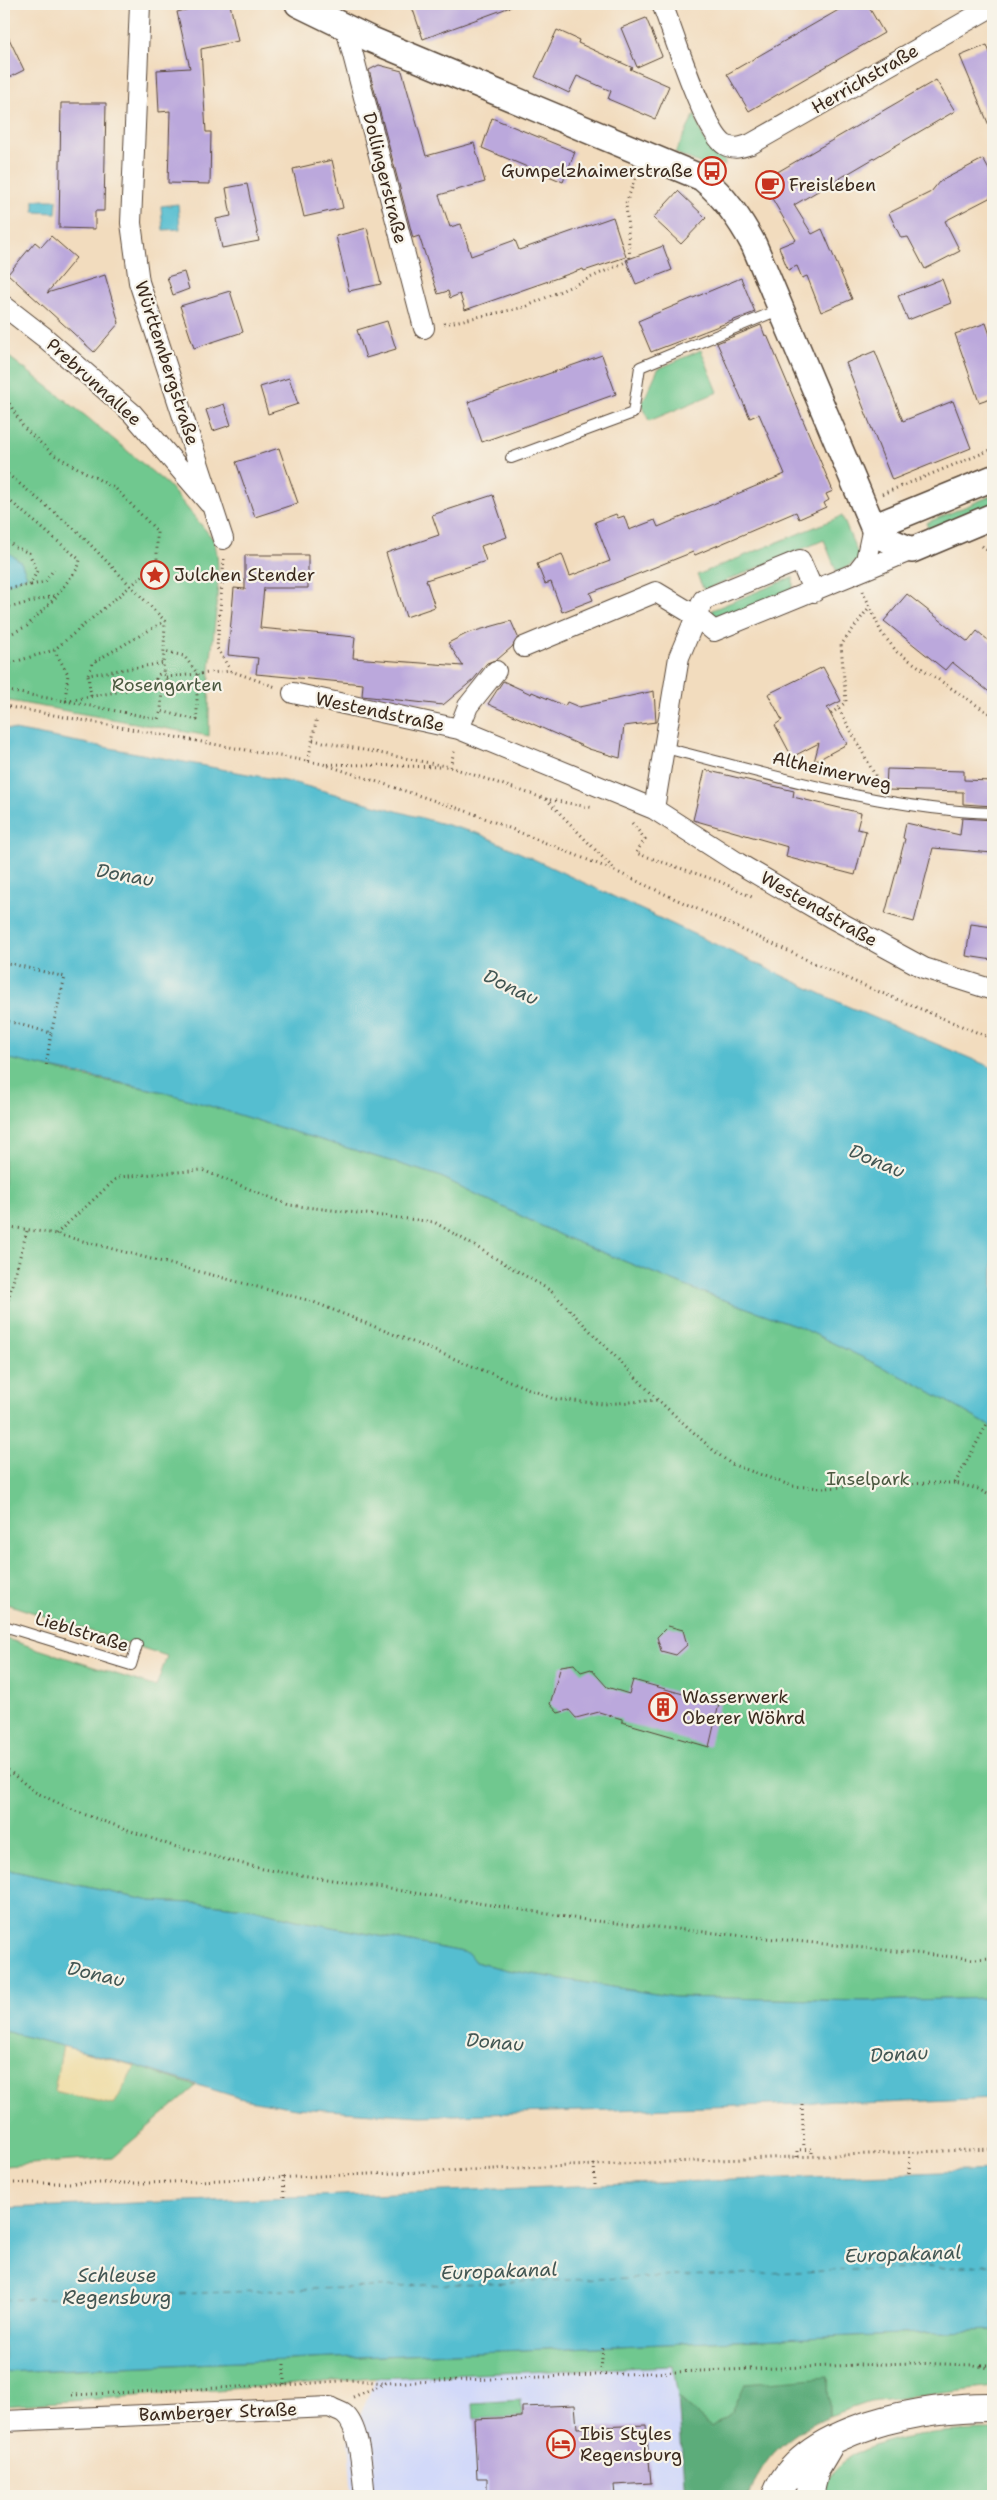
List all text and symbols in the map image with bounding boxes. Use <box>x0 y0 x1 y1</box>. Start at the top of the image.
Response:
street label: Herrichstraße <box>807 39 923 119</box>
street label: Dollingerstraße <box>357 110 413 246</box>
bus stop icon: Gumpelzhaimerstraße <box>697 156 727 186</box>
place label: Gumpelzhaimerstraße <box>501 159 693 183</box>
cafe icon: Freisleben <box>755 170 785 200</box>
place label: Freisleben <box>789 173 876 197</box>
street label: Württembergstraße <box>129 278 205 448</box>
street label: Prebrunnallee <box>41 333 147 431</box>
place icon: Julchen Stender <box>140 560 170 590</box>
place label: Julchen Stender <box>174 563 315 587</box>
park label: Rosengarten <box>112 673 222 697</box>
street label: Westendstraße <box>313 687 447 737</box>
street label: Altheimerweg <box>770 746 894 796</box>
water label: Donau <box>94 858 156 892</box>
street label: Westendstraße <box>756 866 882 952</box>
water label: Donau <box>479 963 543 1011</box>
water label: Donau <box>845 1138 909 1184</box>
park label: Inselpark <box>826 1467 910 1491</box>
street label: Lieblstraße <box>32 1606 132 1658</box>
place label: Wasserwerk Oberer Wöhrd <box>682 1685 805 1730</box>
building icon: Wasserwerk Oberer Wöhrd <box>648 1692 678 1722</box>
water label: Donau <box>65 1955 127 1993</box>
water label: Donau <box>465 2027 525 2057</box>
water label: Donau <box>869 2040 929 2068</box>
water label: Europakanal <box>844 2239 962 2269</box>
water label: Europakanal <box>440 2256 558 2286</box>
water label: Schleuse Regensburg <box>63 2263 171 2310</box>
street label: Bamberger Straße <box>138 2397 298 2427</box>
place label: Ibis Styles Regensburg <box>580 2422 682 2467</box>
hotel icon: Ibis Styles Regensburg <box>546 2429 576 2459</box>

